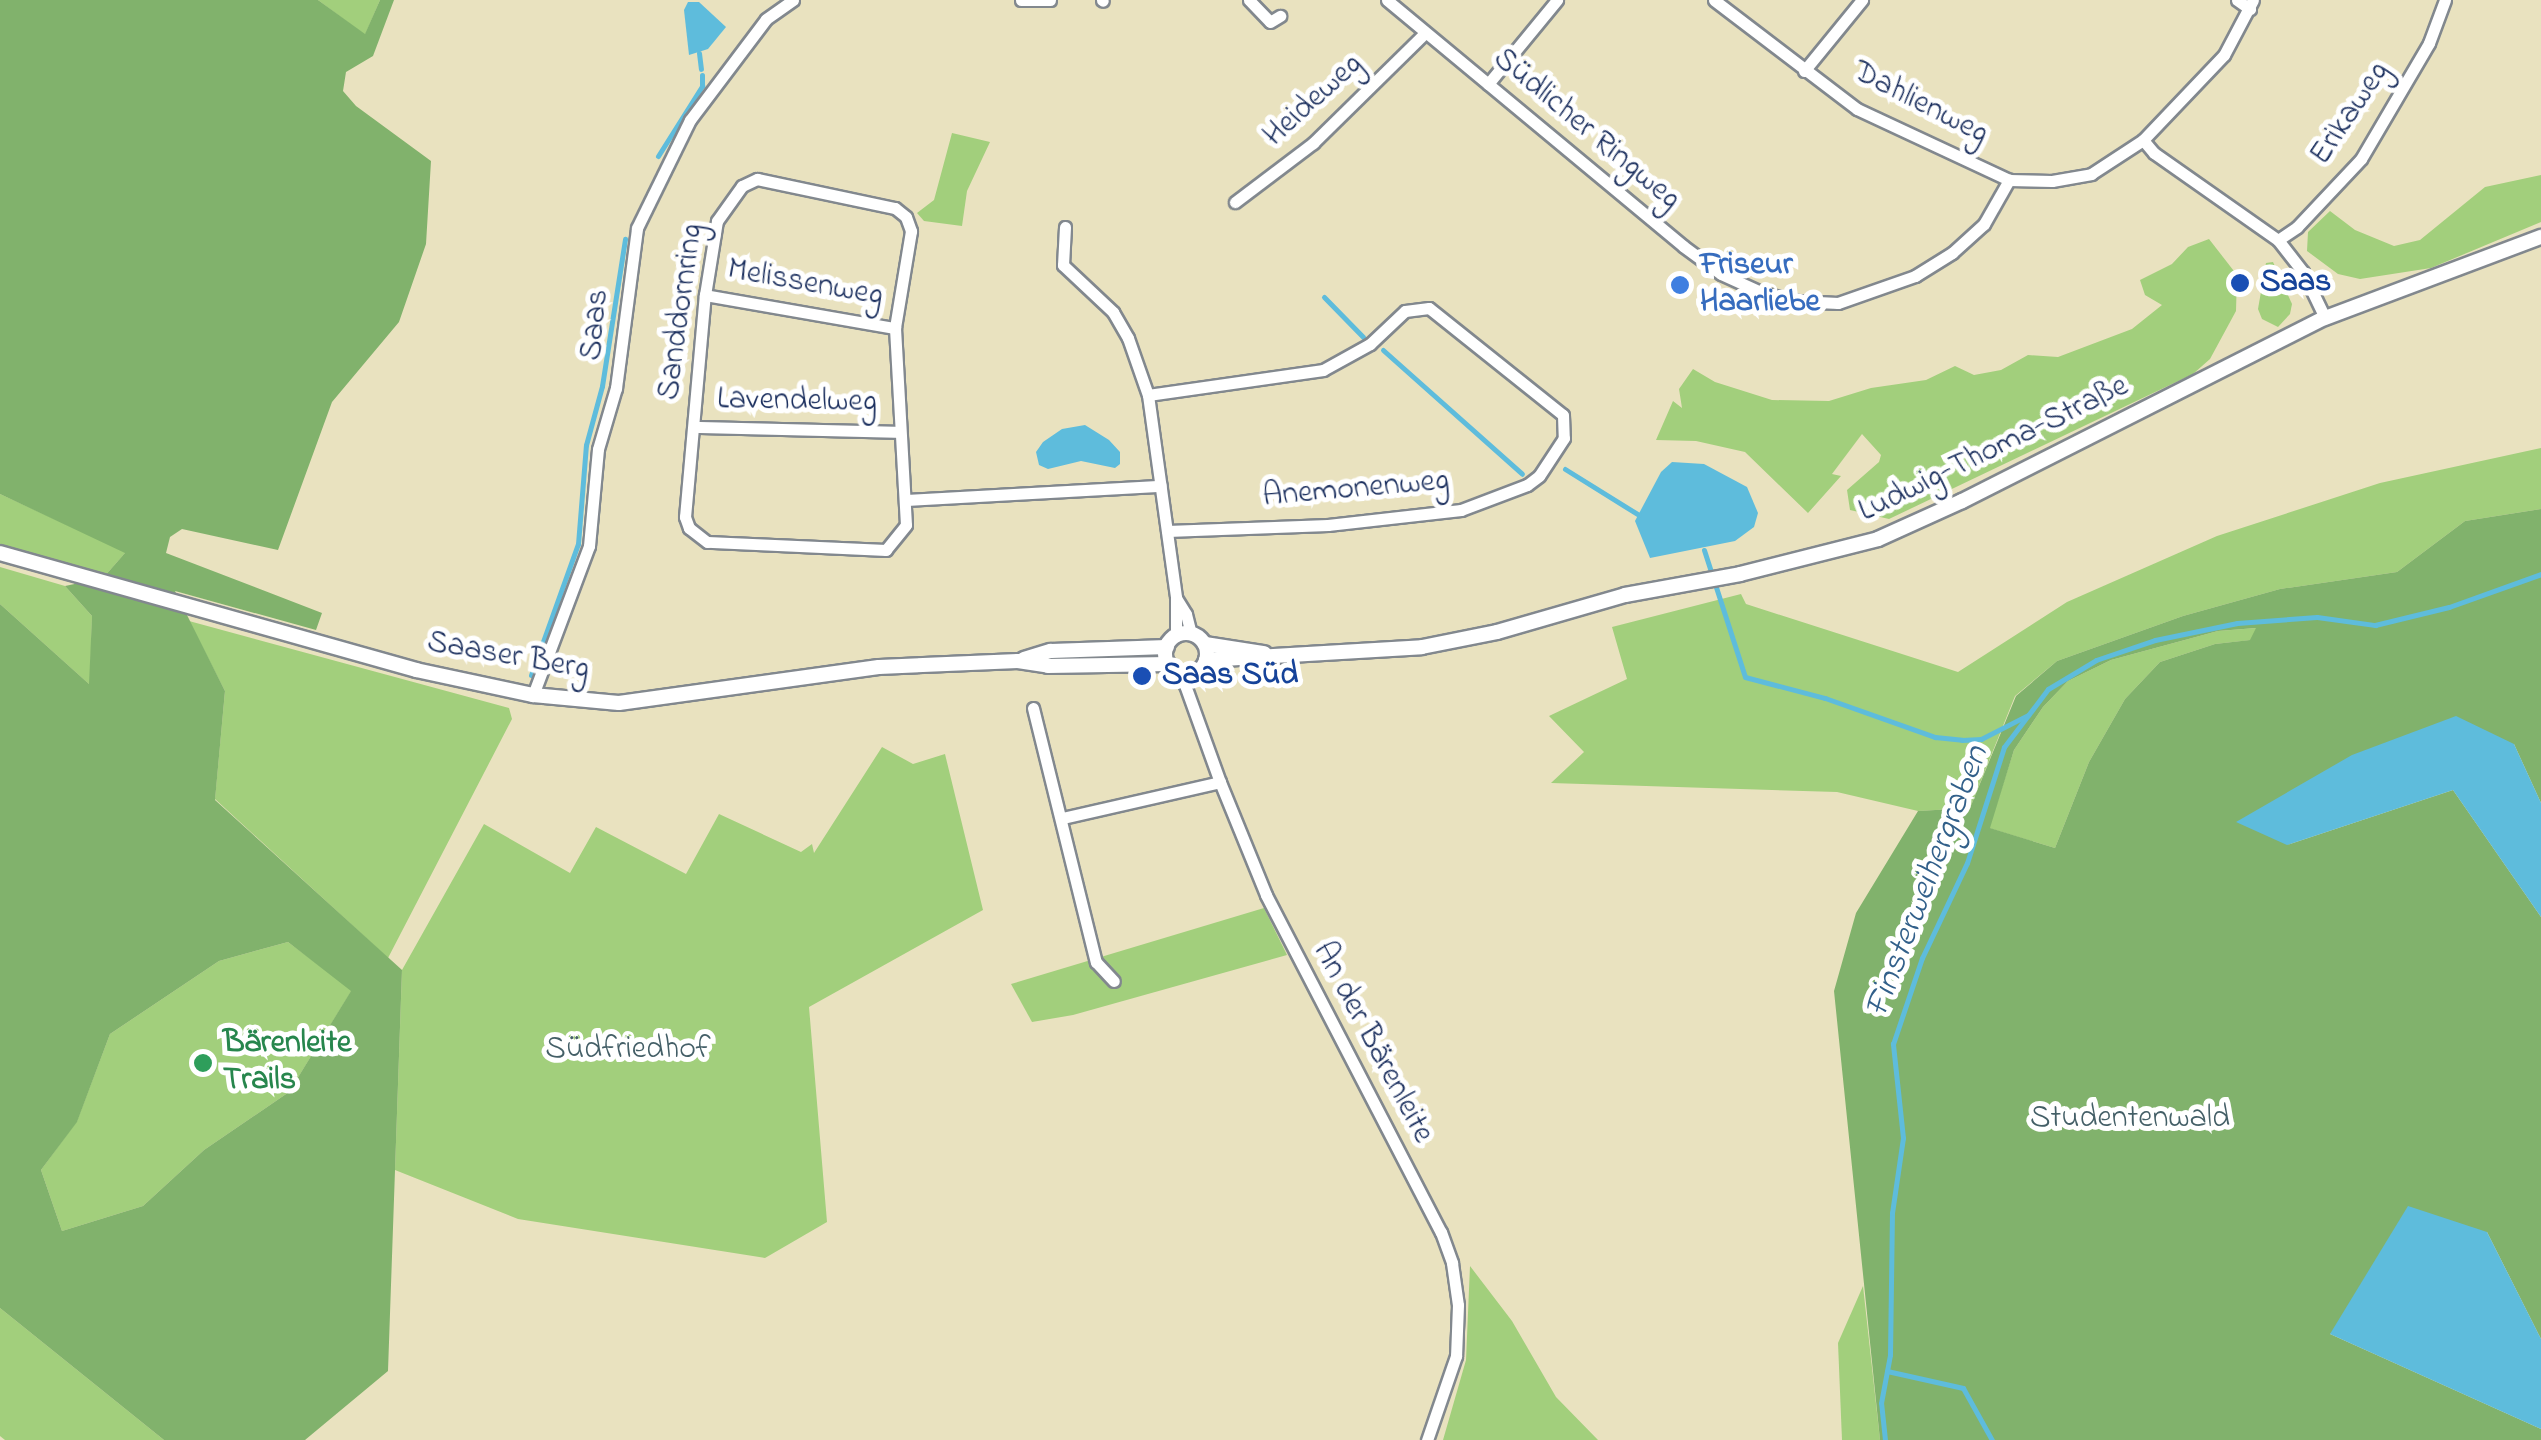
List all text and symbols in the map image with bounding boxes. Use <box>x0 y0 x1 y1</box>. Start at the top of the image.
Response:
street label: Südlicher Ringweg <box>1484 40 1688 220</box>
street label: Heideweg <box>1256 46 1372 156</box>
street label: Dahlienweg <box>1846 54 1994 154</box>
street label: Erikaweg <box>2303 55 2399 173</box>
street label: Sanddornring <box>651 221 713 403</box>
place label: Friseur Haarliebe <box>1700 248 1820 323</box>
street label: Melissenweg <box>724 251 886 317</box>
place label: Saas <box>2260 264 2331 302</box>
marker: Saas <box>2229 272 2251 294</box>
marker: Friseur Haarliebe <box>1669 274 1691 296</box>
street label: Saas <box>573 287 619 363</box>
street label: Ludwig-Thoma-Straße <box>1853 368 2135 532</box>
street label: Lavendelweg <box>717 381 877 423</box>
street label: Anemonenweg <box>1261 463 1451 517</box>
street label: Saaser Berg <box>424 624 592 690</box>
place label: Saas Süd <box>1162 657 1298 695</box>
marker: Saas Süd <box>1131 665 1153 687</box>
water label: Finsterweihergraben <box>1857 740 1999 1024</box>
street label: An der Bärenleite <box>1303 936 1441 1150</box>
place label: Bärenleite Trails <box>223 1026 351 1101</box>
park label: Südfriedhof <box>545 1031 711 1069</box>
marker: Bärenleite Trails <box>192 1052 214 1074</box>
park label: Studentenwald <box>2030 1100 2230 1138</box>

